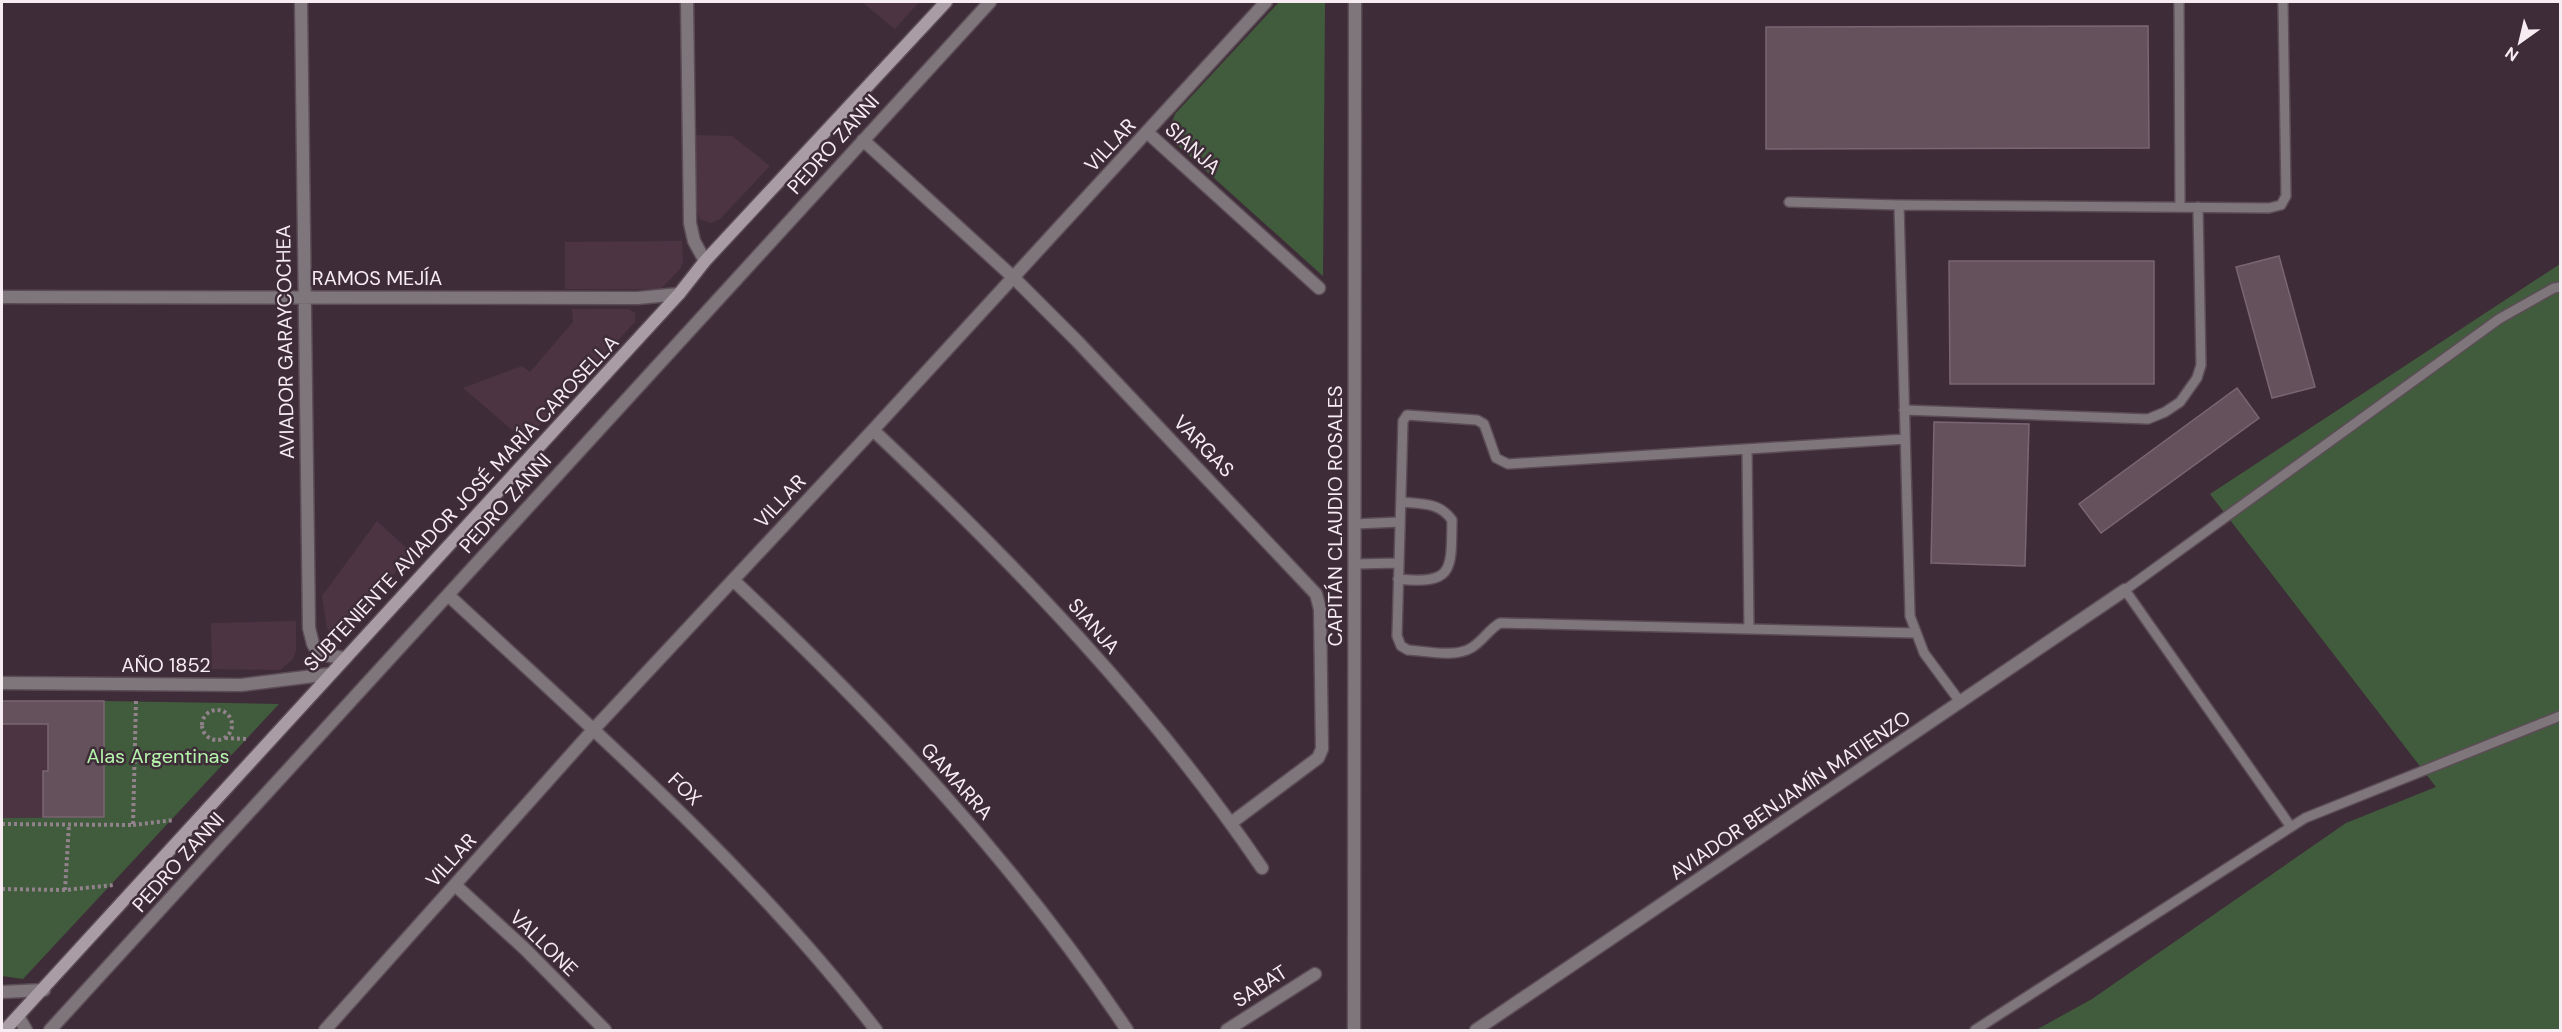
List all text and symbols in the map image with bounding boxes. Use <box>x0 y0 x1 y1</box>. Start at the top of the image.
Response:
north arrow <box>2490 12 2550 72</box>
text: N <box>2501 42 2523 66</box>
street label: PEDRO ZANNI <box>781 89 885 199</box>
street label: VILLAR <box>1079 113 1141 177</box>
street label: SIANJA <box>1160 116 1226 180</box>
street label: AVIADOR GARAYCOCHEA <box>270 225 300 459</box>
street label: RAMOS MEJÍA <box>312 265 442 291</box>
street label: SUBTENIENTE AVIADOR JOSÉ MARÍA CAROSELLA <box>298 329 624 677</box>
street label: CAPITÁN CLAUDIO ROSALES <box>1322 385 1348 647</box>
street label: VARGAS <box>1168 409 1240 483</box>
street label: PEDRO ZANNI <box>453 448 557 558</box>
street label: VILLAR <box>749 469 811 533</box>
street label: SIANJA <box>1063 593 1125 659</box>
street label: AÑO 1852 <box>121 652 211 678</box>
street label: AVIADOR BENJAMÍN MATIENZO <box>1665 705 1915 885</box>
street label: GAMARRA <box>915 737 999 825</box>
park label: Alas Argentinas <box>86 743 230 769</box>
street label: FOX <box>663 767 707 811</box>
street label: PEDRO ZANNI <box>126 807 230 917</box>
street label: VILLAR <box>420 827 482 893</box>
street label: VALLONE <box>504 904 584 982</box>
street label: SABAT <box>1228 959 1292 1013</box>

